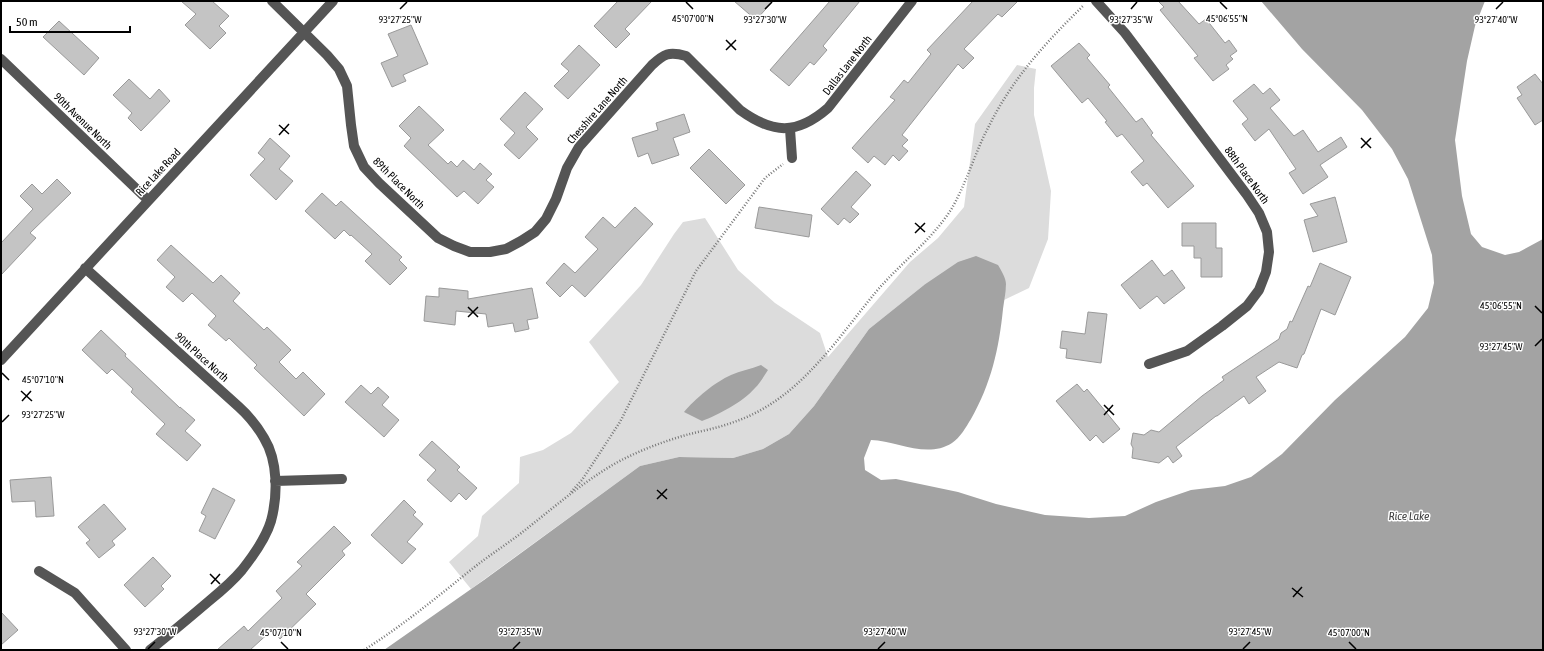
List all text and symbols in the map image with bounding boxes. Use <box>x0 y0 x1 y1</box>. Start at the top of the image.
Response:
scale bar <box>10 8 130 34</box>
text: 45°07'00"N <box>672 13 714 24</box>
text: 45°06'55"N <box>1206 13 1248 24</box>
text: 93°27'25"W <box>378 14 422 25</box>
text: 93°27'30"W <box>743 14 787 25</box>
text: 93°27'35"W <box>1109 14 1153 25</box>
text: 93°27'40"W <box>1474 14 1518 25</box>
text: 50 m <box>16 15 38 29</box>
street label: Dallas Lane North <box>820 33 874 97</box>
street label: Chesshire Lane North <box>565 74 629 146</box>
street label: 90th Avenue North <box>52 90 114 152</box>
street label: 88th Place North <box>1222 144 1272 206</box>
street label: Rice Lake Road <box>133 146 183 198</box>
street label: 89th Place North <box>371 155 427 211</box>
text: 45°06'55"N <box>1480 300 1522 311</box>
street label: 90th Place North <box>173 330 231 384</box>
text: 93°27'45"W <box>1479 341 1523 352</box>
text: 45°07'10"N <box>22 374 64 385</box>
text: 93°27'25"W <box>21 409 65 420</box>
water label: Rice Lake <box>1388 509 1430 523</box>
text: 93°27'30"W <box>133 626 177 637</box>
text: 93°27'35"W <box>498 626 542 637</box>
text: 93°27'40"W <box>863 626 907 637</box>
text: 93°27'45"W <box>1228 626 1272 637</box>
text: 45°07'10"N <box>260 627 302 638</box>
text: 45°07'00"N <box>1328 627 1370 638</box>

